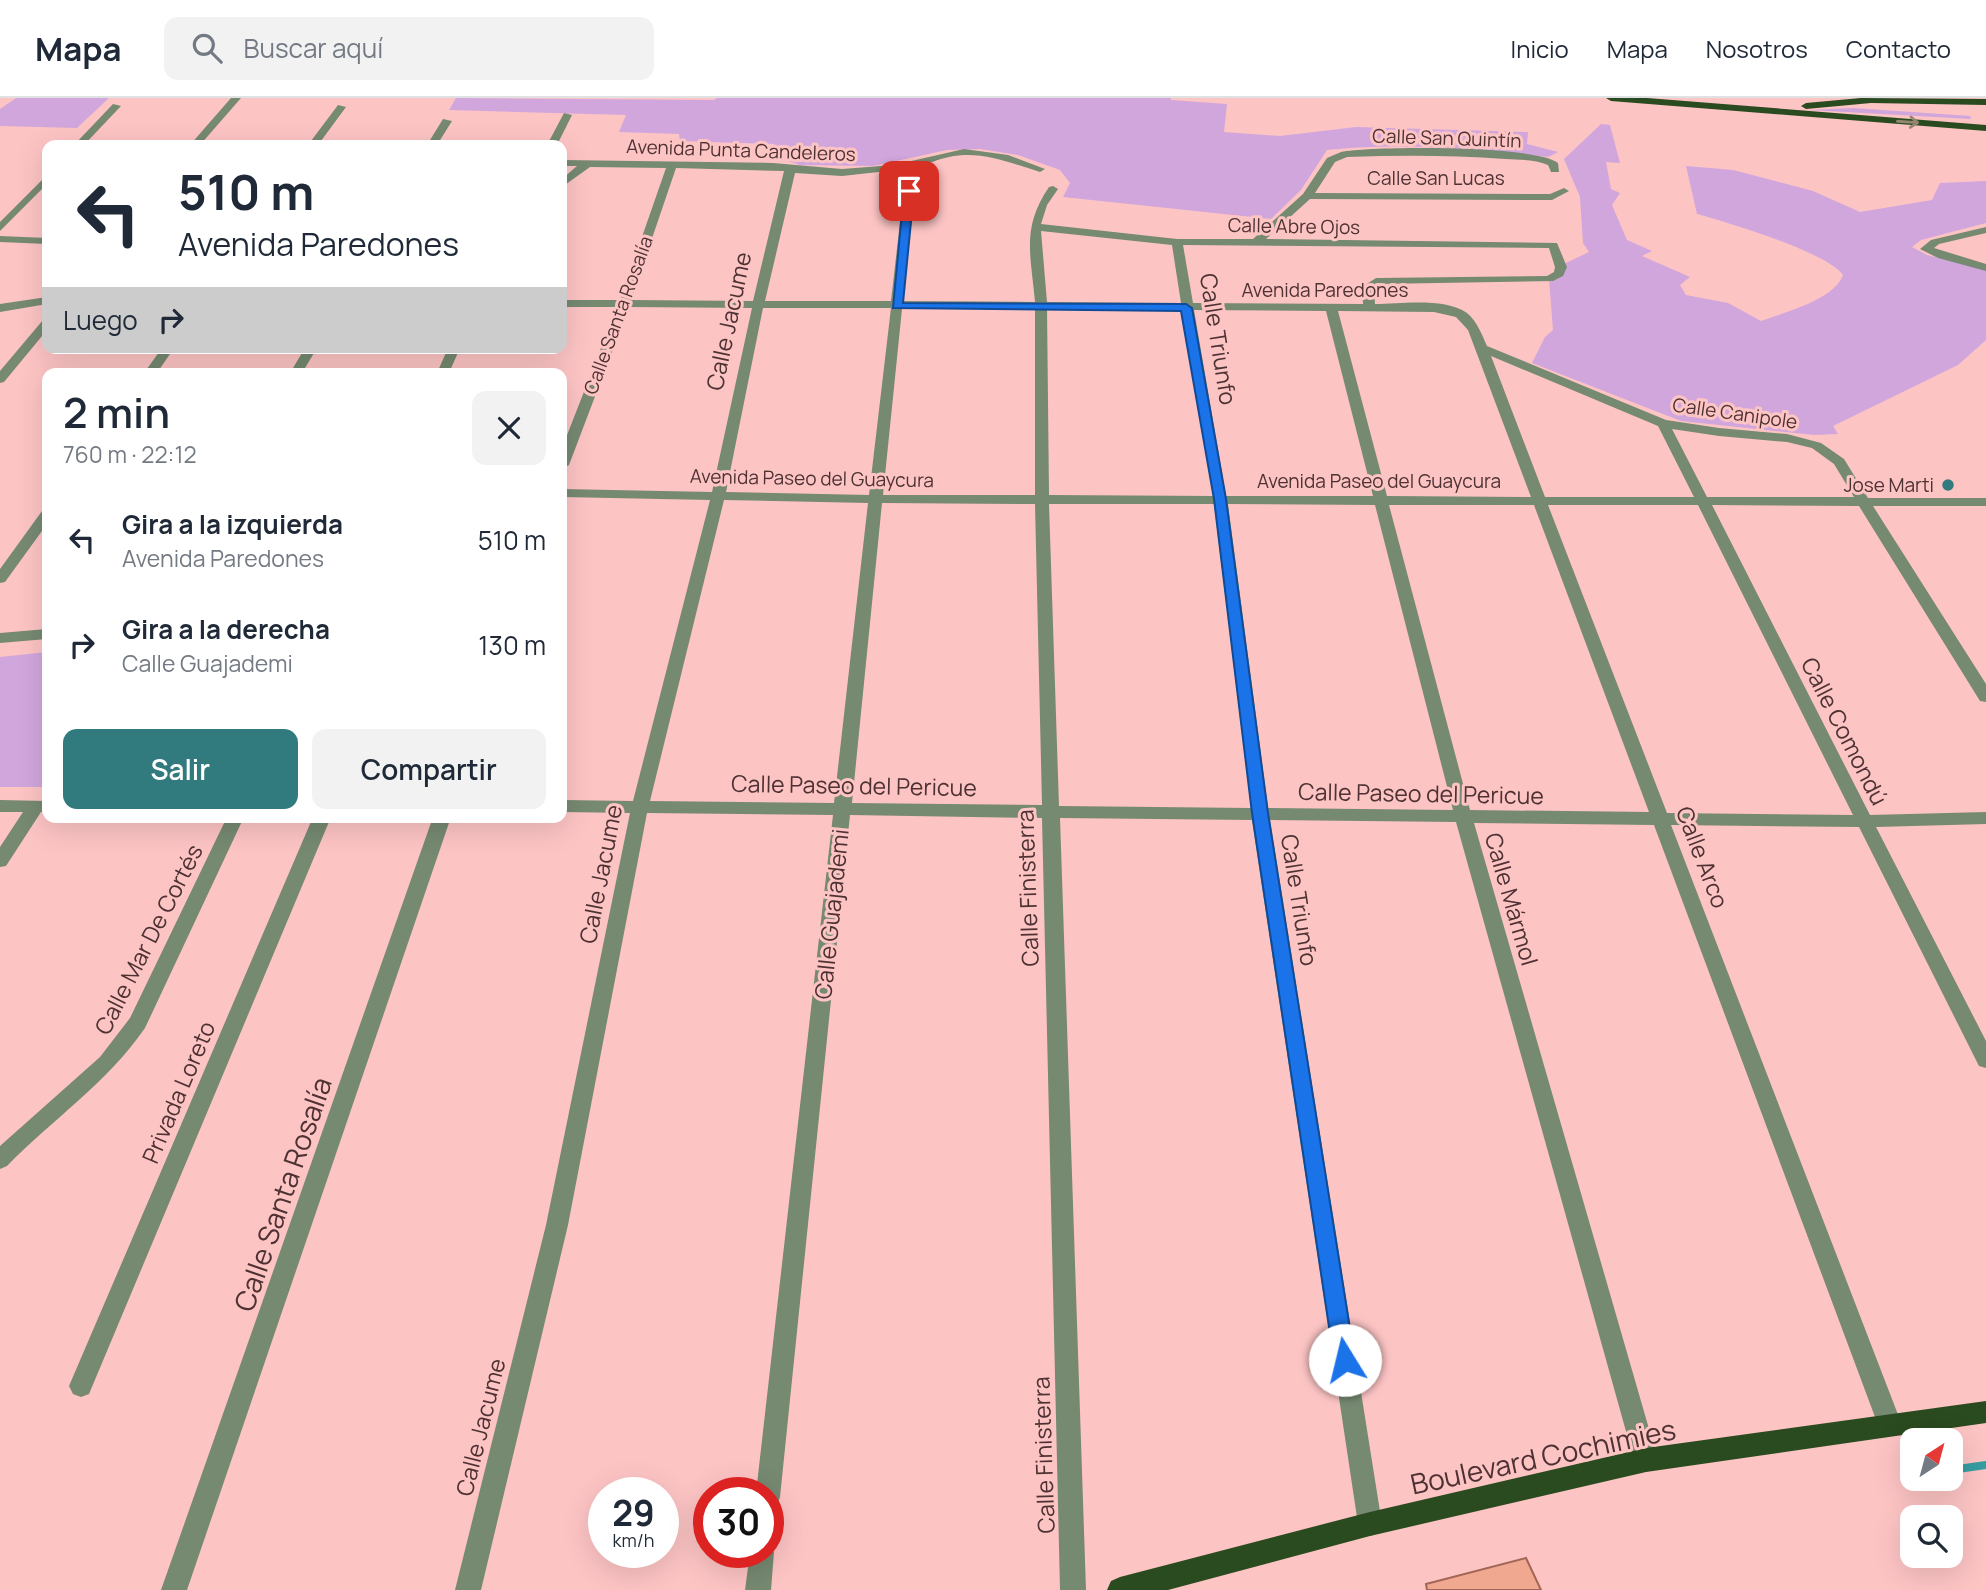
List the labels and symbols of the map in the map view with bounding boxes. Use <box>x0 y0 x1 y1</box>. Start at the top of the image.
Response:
one-way arrow <box>1896 115 1919 128</box>
street label: Calle San Quintín <box>1372 122 1522 154</box>
street label: Avenida Punta Candeleros <box>626 133 856 167</box>
pin <box>879 161 939 221</box>
street label: Calle San Lucas <box>1367 165 1505 191</box>
street label: Calle Abre Ojos <box>1228 212 1360 240</box>
street label: Calle Santa Rosalía <box>577 232 659 398</box>
street label: Calle Jacume <box>698 249 758 393</box>
street label: Calle Triunfo <box>1193 271 1245 407</box>
street label: Avenida Paredones <box>1242 277 1408 303</box>
street label: Calle Canipole <box>1671 391 1799 435</box>
street label: Avenida Paseo del Guaycura <box>690 463 934 493</box>
street label: Avenida Paseo del Guaycura <box>1257 468 1501 494</box>
place label: Jose Marti <box>1844 472 1934 498</box>
marker: Jose Marti <box>1940 477 1956 493</box>
street label: Calle Comondú <box>1794 652 1896 810</box>
street label: Calle Paseo del Pericue <box>731 767 977 803</box>
street label: Calle Paseo del Pericue <box>1298 775 1544 811</box>
street label: Calle Arco <box>1669 801 1737 913</box>
street label: Calle Jacume <box>571 802 629 946</box>
street label: Calle Finisterra <box>1008 809 1046 967</box>
street label: Calle Guajademi <box>806 827 856 1001</box>
street label: Calle Mármol <box>1478 829 1546 969</box>
street label: Calle Triunfo <box>1274 832 1326 968</box>
street label: Calle Mar De Cortés <box>86 838 210 1040</box>
street label: Privada Loreto <box>134 1016 222 1168</box>
street label: Calle Santa Rosalía <box>224 1072 340 1316</box>
position arrow <box>1308 1323 1382 1397</box>
street label: Calle Jacume <box>447 1355 513 1499</box>
street label: Calle Finisterra <box>1024 1376 1062 1534</box>
street label: Boulevard Cochimies <box>1407 1409 1679 1503</box>
north arrow <box>1900 1428 1964 1491</box>
speed limit sign: 30 <box>693 1477 784 1568</box>

